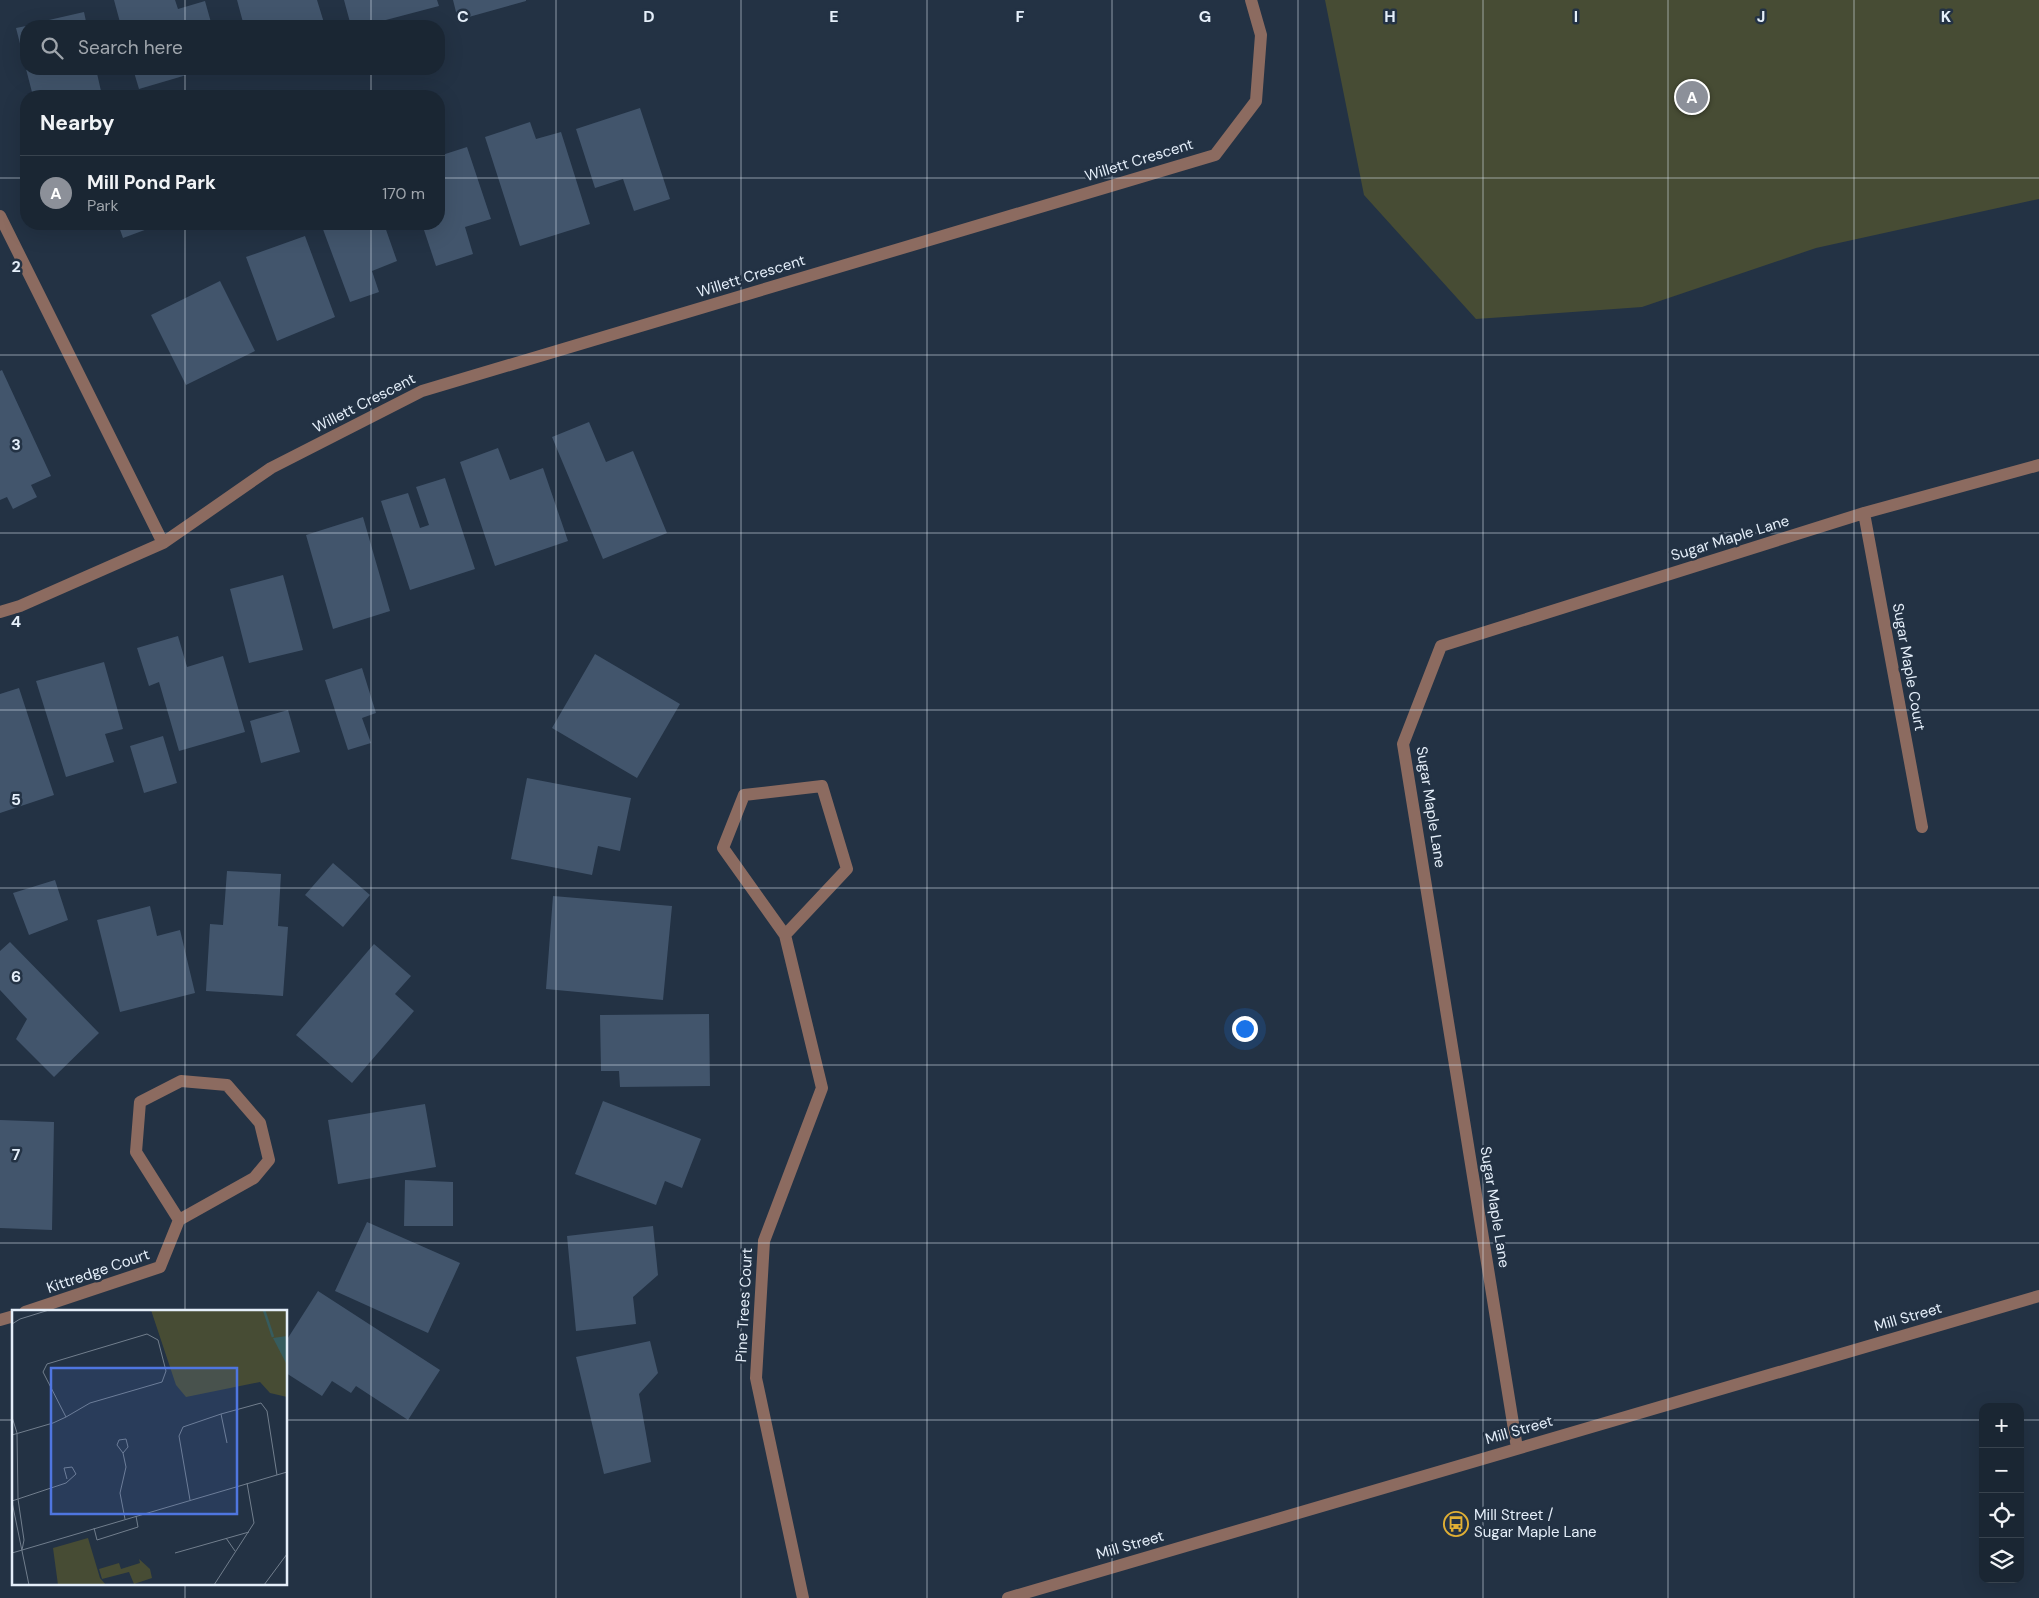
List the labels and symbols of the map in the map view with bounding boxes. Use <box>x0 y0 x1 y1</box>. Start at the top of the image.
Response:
text: C <box>457 6 469 27</box>
text: D <box>643 6 655 27</box>
text: E <box>829 6 839 27</box>
text: F <box>1016 6 1025 27</box>
text: G <box>1199 6 1211 27</box>
text: H <box>1384 6 1396 27</box>
text: I <box>1574 6 1578 27</box>
text: J <box>1757 6 1765 27</box>
text: K <box>1941 6 1952 27</box>
pin: A <box>1676 78 1708 116</box>
street label: Willett Crescent <box>1082 134 1196 186</box>
street label: Willett Crescent <box>694 250 808 302</box>
text: 2 <box>11 256 21 277</box>
street label: Willett Crescent <box>309 369 419 437</box>
text: 3 <box>11 434 21 455</box>
street label: Sugar Maple Lane <box>1668 511 1792 565</box>
street label: Sugar Maple Court <box>1888 602 1930 732</box>
text: 4 <box>11 611 21 632</box>
street label: Sugar Maple Lane <box>1412 745 1450 869</box>
text: 5 <box>11 789 21 810</box>
text: 6 <box>11 966 21 987</box>
your location <box>1232 1016 1258 1042</box>
text: 7 <box>12 1144 21 1165</box>
street label: Sugar Maple Lane <box>1476 1145 1514 1269</box>
street label: Kittredge Court <box>44 1244 152 1298</box>
street label: Pine Trees Court <box>731 1247 757 1363</box>
street label: Mill Street <box>1872 1298 1944 1336</box>
inset map <box>12 1310 288 1586</box>
street label: Mill Street <box>1483 1411 1555 1449</box>
place label: Mill Street / Sugar Maple Lane <box>1474 1505 1597 1542</box>
bus stop icon: Mill Street / Sugar Maple Lane <box>1443 1511 1469 1537</box>
street label: Mill Street <box>1094 1526 1166 1564</box>

